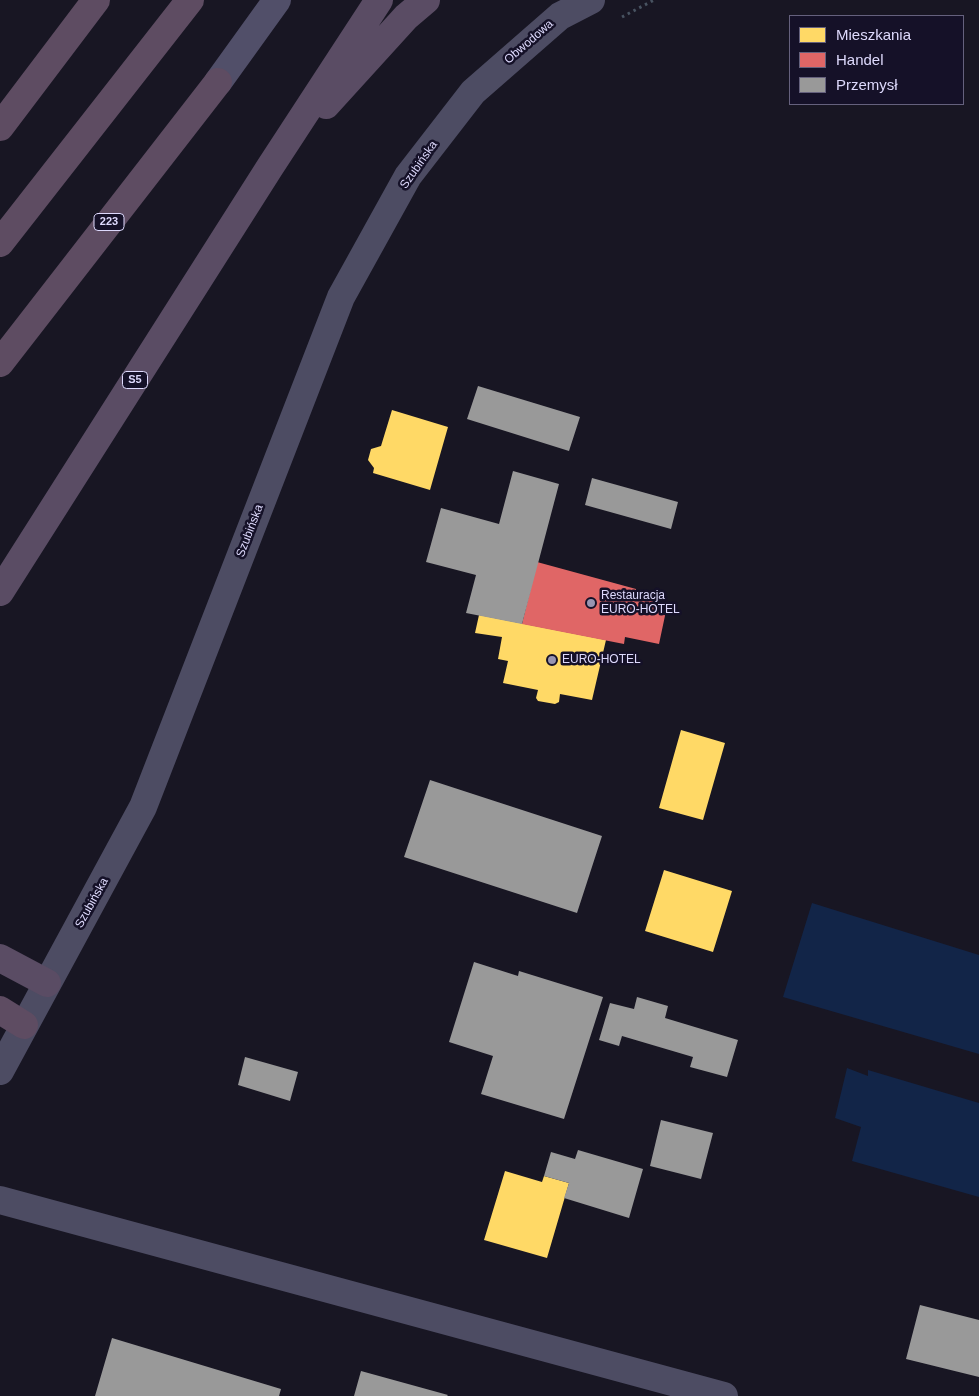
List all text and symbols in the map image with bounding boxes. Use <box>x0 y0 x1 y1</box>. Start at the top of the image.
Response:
legend <box>789 15 964 105</box>
street label: Obwodowa <box>502 17 556 67</box>
text: Mieszkania <box>836 26 911 43</box>
text: Handel <box>836 51 884 68</box>
text: Przemysł <box>836 76 898 93</box>
street label: Szubińska <box>397 138 441 192</box>
road number: 223 <box>94 213 124 230</box>
road number: S5 <box>122 372 148 388</box>
street label: Szubińska <box>233 503 267 559</box>
place label: Restauracja EURO-HOTEL <box>601 589 680 617</box>
marker: Restauracja EURO-HOTEL <box>585 597 597 609</box>
place label: EURO-HOTEL <box>562 653 641 667</box>
marker: EURO-HOTEL <box>546 654 558 666</box>
street label: Szubińska <box>72 875 112 931</box>

